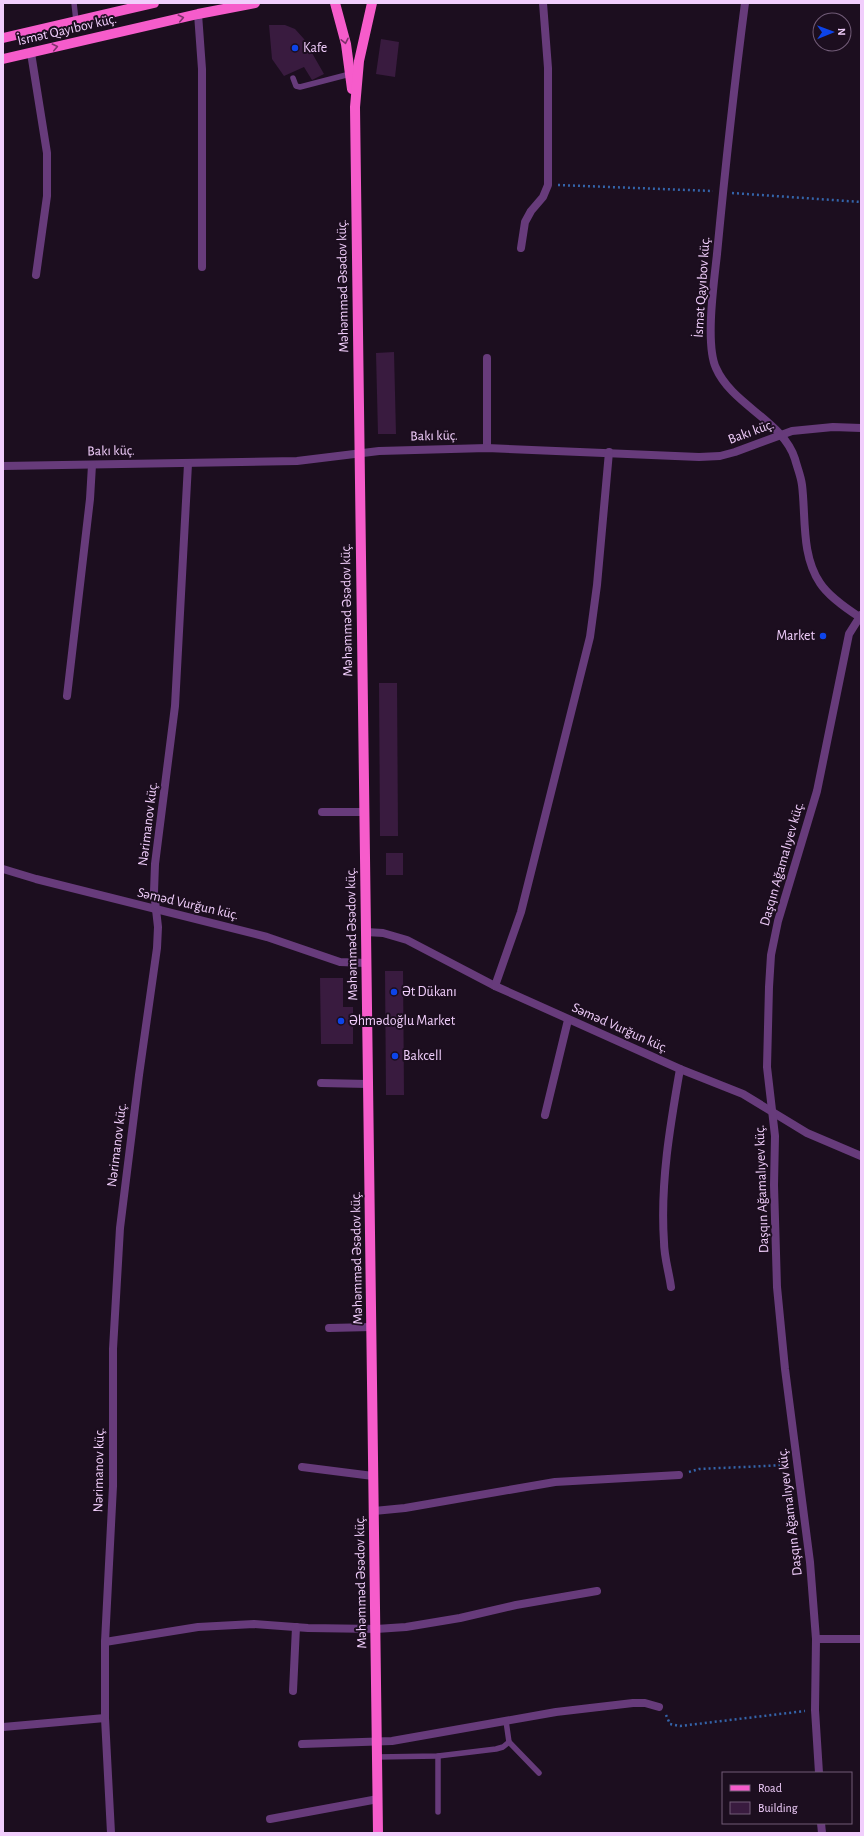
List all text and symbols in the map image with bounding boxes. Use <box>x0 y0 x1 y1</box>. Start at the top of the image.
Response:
street label: İsmət Qayıbov küç. <box>15 9 118 48</box>
north arrow <box>812 12 852 52</box>
one-way arrow <box>178 14 184 22</box>
text: N <box>836 28 847 36</box>
one-way arrow <box>340 37 349 44</box>
place label: Kafe <box>303 41 327 55</box>
marker: Kafe <box>290 43 300 53</box>
one-way arrow <box>51 44 58 52</box>
street label: Məhəmməd Əsədov küç. <box>335 219 351 353</box>
street label: İsmət Qayıbov küç. <box>688 236 713 338</box>
street label: Bakı küç. <box>726 417 776 447</box>
street label: Bakı küç. <box>410 429 458 443</box>
street label: Bakı küç. <box>87 444 135 458</box>
street label: Məhəmməd Əsədov küç. <box>339 543 355 677</box>
place label: Market <box>776 629 816 643</box>
marker: Market <box>818 631 828 641</box>
street label: Nərimanov küç. <box>136 781 160 867</box>
street label: Daşqın Ağamalıyev küç. <box>758 800 806 928</box>
street label: Məhəmməd Əsədov küç. <box>344 867 360 1001</box>
street label: Səməd Vurğun küç. <box>136 886 240 922</box>
place label: Ət Dükanı <box>402 985 457 999</box>
marker: Ət Dükanı <box>389 987 399 997</box>
street label: Səməd Vurğun küç. <box>570 1001 670 1055</box>
place label: Əhmədoğlu Market <box>349 1014 456 1028</box>
marker: Əhmədoğlu Market <box>336 1016 346 1026</box>
place label: Bakcell <box>403 1049 442 1063</box>
marker: Bakcell <box>390 1051 400 1061</box>
street label: Nərimanov küç. <box>105 1102 129 1188</box>
street label: Daşqın Ağamalıyev küç. <box>753 1125 771 1253</box>
street label: Məhəmməd Əsədov küç. <box>349 1191 365 1325</box>
street label: Nərimanov küç. <box>91 1427 107 1513</box>
street label: Daşqın Ağamalıyev küç. <box>775 1447 805 1577</box>
street label: Məhəmməd Əsədov küç. <box>353 1515 369 1649</box>
legend <box>722 1772 852 1824</box>
text: Road <box>758 1782 782 1794</box>
text: Building <box>758 1802 798 1814</box>

